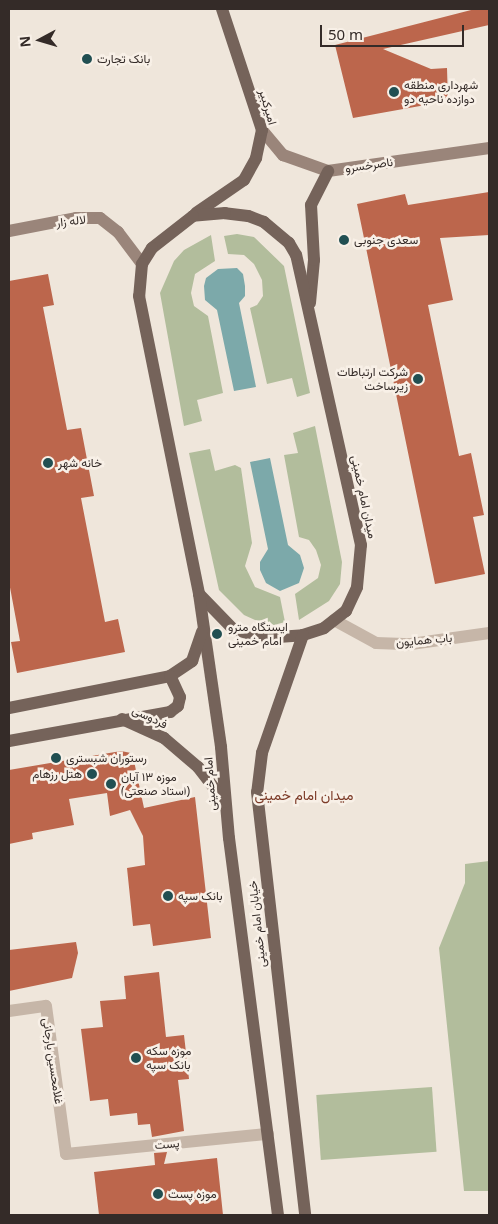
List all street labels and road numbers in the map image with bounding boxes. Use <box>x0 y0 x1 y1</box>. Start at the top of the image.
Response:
street label: امیرکبیر <box>256 88 280 126</box>
street label: ناصرخسرو <box>344 155 394 175</box>
street label: لاله زار <box>55 212 87 230</box>
street label: میدان امام خمینی <box>348 454 380 540</box>
street label: باب همایون <box>395 630 453 650</box>
street label: فردوسی <box>130 702 170 732</box>
street label: امام خمینی <box>201 757 219 811</box>
street label: خیابان امام خمینی <box>245 880 269 968</box>
street label: غلامحسین یارجانی <box>40 1017 66 1105</box>
street label: پست <box>154 1136 180 1152</box>

